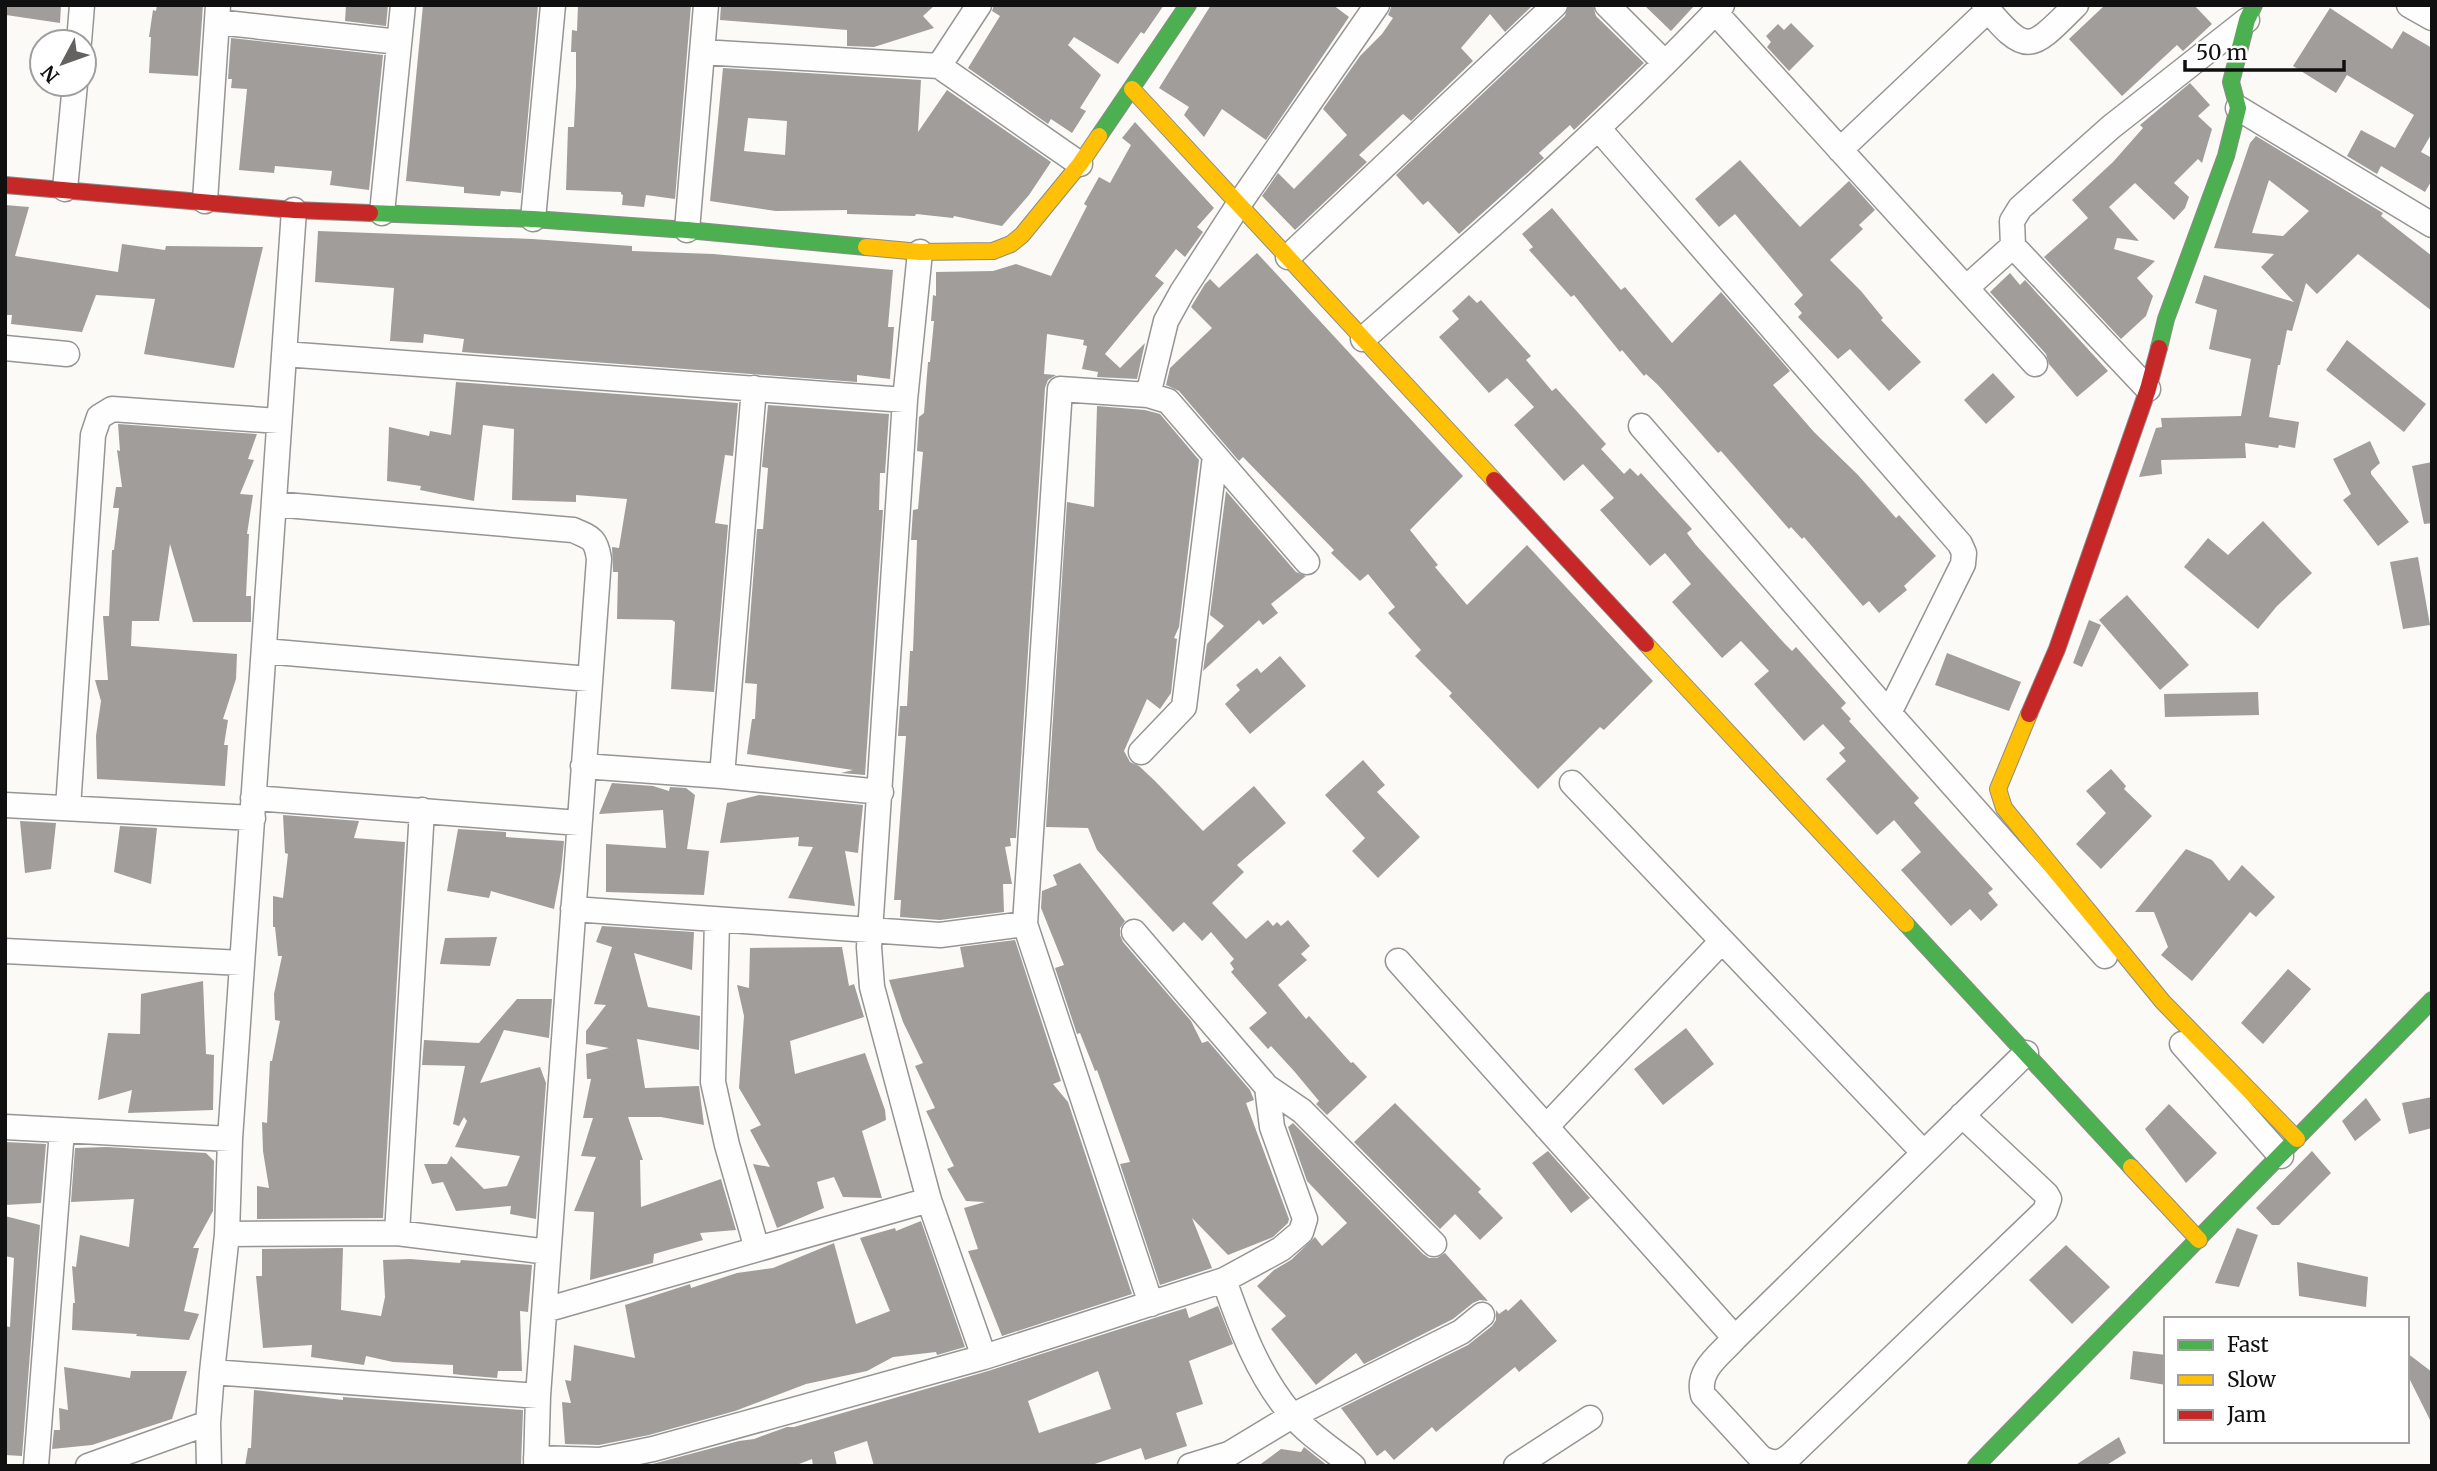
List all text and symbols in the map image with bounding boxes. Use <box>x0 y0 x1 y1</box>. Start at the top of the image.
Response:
north arrow <box>28 28 98 98</box>
scale bar <box>2185 28 2344 72</box>
text: 50 m <box>2196 39 2247 66</box>
text: N <box>36 61 64 88</box>
legend <box>2164 1317 2409 1443</box>
text: Fast <box>2227 1331 2269 1358</box>
text: Slow <box>2227 1366 2276 1393</box>
text: Jam <box>2226 1401 2266 1428</box>

